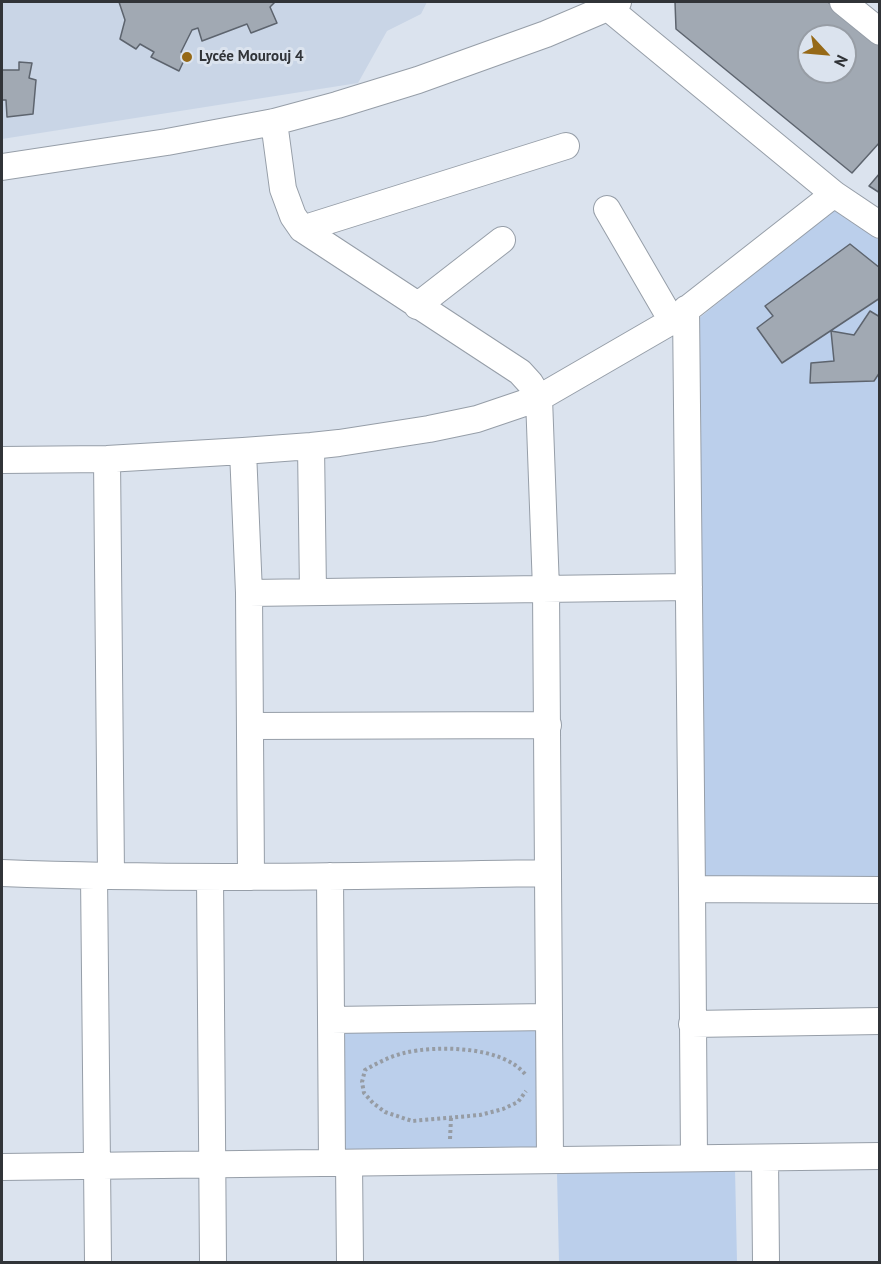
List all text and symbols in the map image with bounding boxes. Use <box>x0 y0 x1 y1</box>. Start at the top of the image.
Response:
north arrow <box>797 24 857 84</box>
place label: Lycée Mourouj 4 <box>199 48 304 66</box>
marker: Lycée Mourouj 4 <box>180 50 194 64</box>
text: N <box>830 52 853 70</box>

